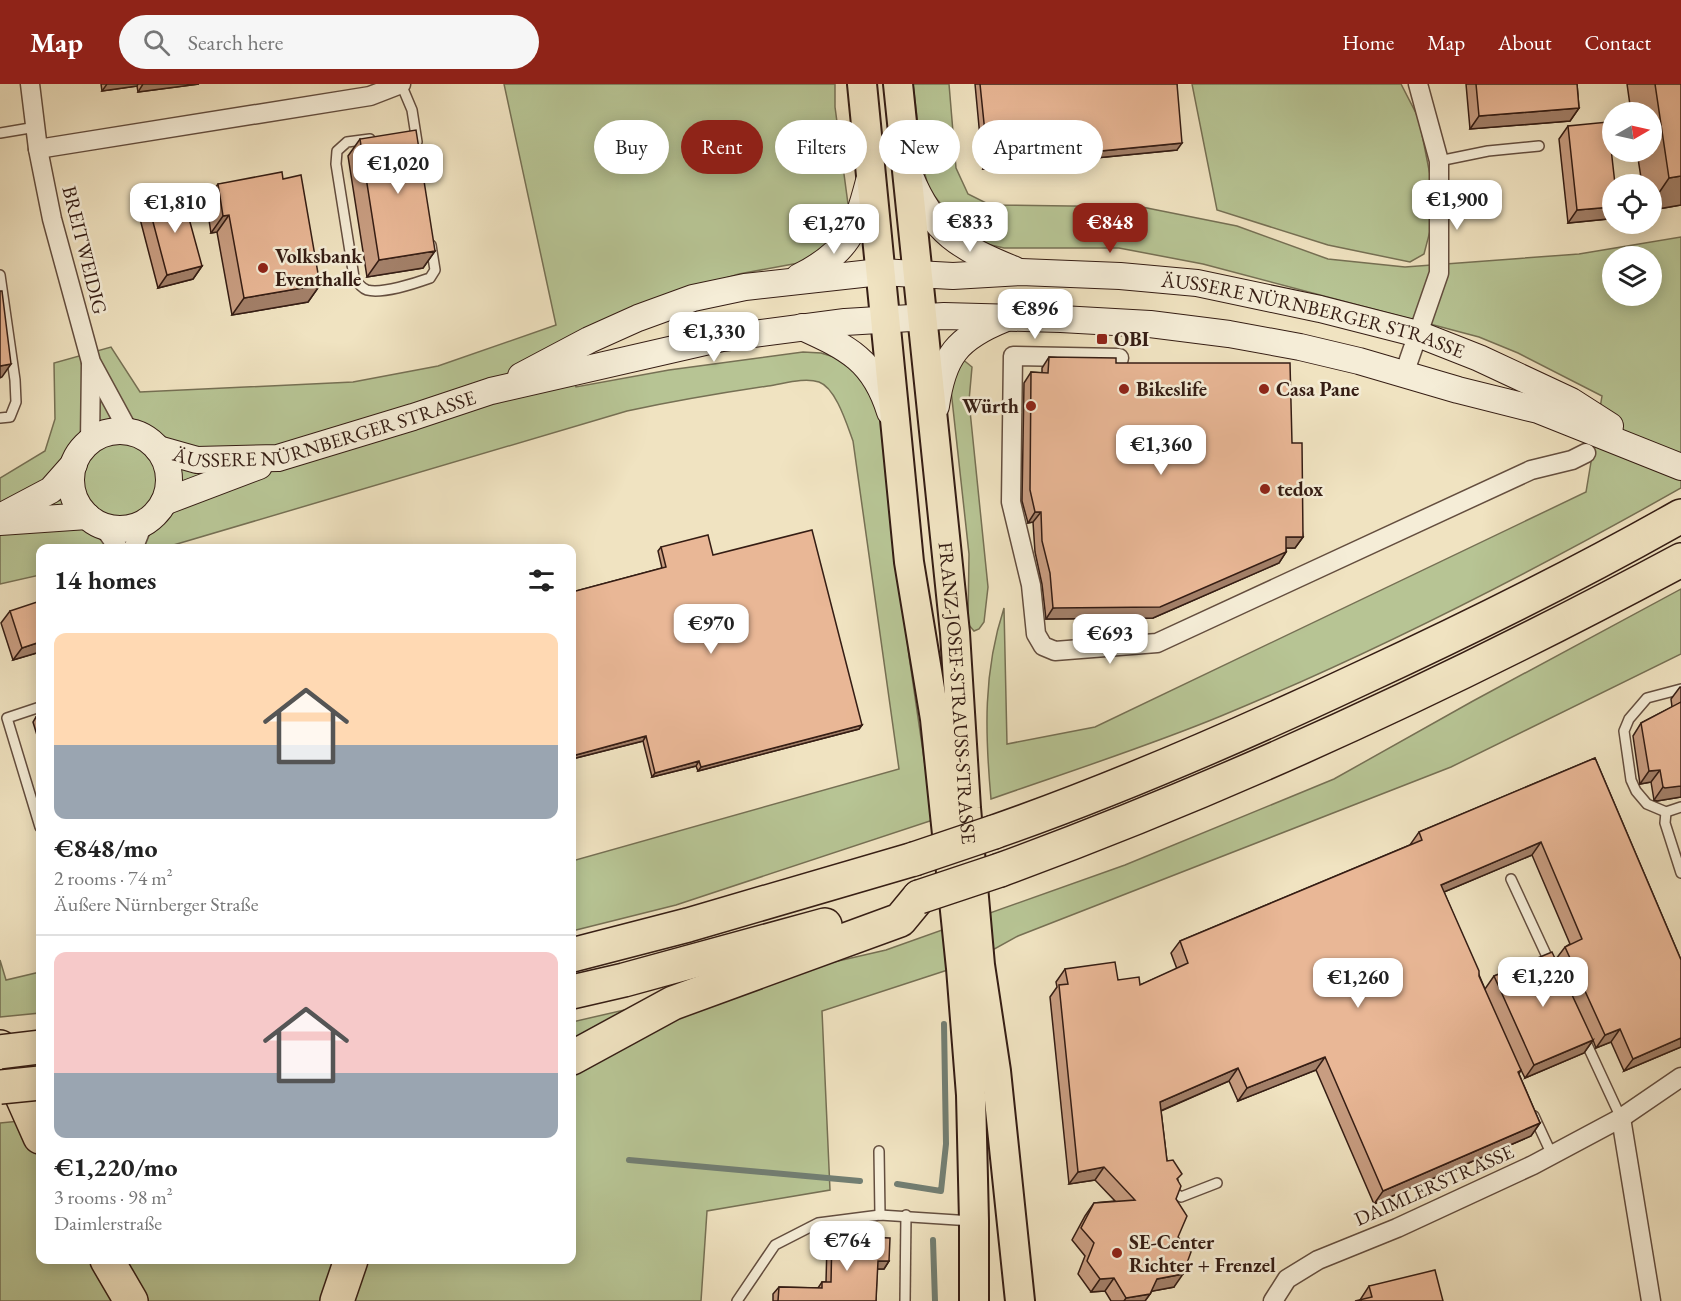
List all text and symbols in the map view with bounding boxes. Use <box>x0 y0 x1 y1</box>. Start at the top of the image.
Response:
search box <box>119 15 539 69</box>
text: Map <box>30 24 83 60</box>
icon: search <box>140 26 173 59</box>
text: Search here <box>188 28 283 57</box>
text: Home <box>1342 29 1394 56</box>
text: Map <box>1427 29 1465 56</box>
text: About <box>1498 29 1551 56</box>
text: Contact <box>1584 29 1651 56</box>
north arrow <box>1602 102 1662 162</box>
map controls <box>1602 102 1662 306</box>
chip: Buy <box>594 120 669 174</box>
chip: Rent <box>681 120 763 174</box>
chip: Filters <box>775 120 867 174</box>
chip: New <box>879 120 960 174</box>
chip: Apartment <box>972 120 1103 174</box>
pin: €1,020 <box>349 144 447 195</box>
text: €1,020 <box>367 150 429 176</box>
button: locate <box>1602 174 1662 234</box>
pin: €1,900 <box>1408 180 1506 231</box>
street label: BREITWEIDIG <box>57 183 113 317</box>
pin: €1,810 <box>126 183 224 234</box>
text: €1,900 <box>1426 186 1488 212</box>
text: €1,810 <box>144 189 206 215</box>
pin: €833 <box>934 202 1006 253</box>
pin: €848 <box>1074 203 1146 254</box>
pin: €1,270 <box>785 204 883 255</box>
text: €833 <box>947 208 993 234</box>
text: €848 <box>1087 209 1133 235</box>
text: €1,270 <box>803 210 865 236</box>
place label: Volksbank Eventhalle <box>275 243 363 292</box>
button: layers <box>1602 246 1662 306</box>
marker: Volksbank Eventhalle <box>256 261 270 275</box>
street label: ÄUSSERE NÜRNBERGER STRASSE <box>1159 267 1469 364</box>
pin: €896 <box>999 289 1071 340</box>
text: €896 <box>1012 295 1058 321</box>
pin: €1,330 <box>665 312 763 363</box>
text: €1,330 <box>683 318 745 344</box>
place label: OBI <box>1114 326 1149 352</box>
marker: OBI <box>1095 332 1109 346</box>
place label: Bikeslife <box>1136 376 1207 402</box>
place label: Casa Pane <box>1276 376 1359 402</box>
marker: Bikeslife <box>1117 382 1131 396</box>
marker: Casa Pane <box>1257 382 1271 396</box>
street label: ÄUSSERE NÜRNBERGER STRASSE <box>169 384 479 474</box>
place label: Würth <box>962 393 1019 419</box>
marker: Würth <box>1024 399 1038 413</box>
pin: €1,360 <box>1112 425 1210 476</box>
text: €1,360 <box>1130 431 1192 457</box>
place label: tedox <box>1277 476 1323 502</box>
marker: tedox <box>1258 482 1272 496</box>
street label: FRANZ-JOSEF-STRAUSS-STRASSE <box>933 541 982 845</box>
text: 14 homes <box>54 563 156 597</box>
icon: filters <box>525 564 558 597</box>
pin: €970 <box>675 604 747 655</box>
text: €970 <box>688 610 734 636</box>
pin: €693 <box>1074 614 1146 665</box>
text: €693 <box>1087 620 1133 646</box>
icon: home <box>252 672 360 780</box>
text: €848/mo <box>54 831 157 865</box>
text: 2 rooms · 74 m² <box>54 865 173 891</box>
text: Äußere Nürnberger Straße <box>54 891 258 917</box>
pin: €1,220 <box>1494 957 1592 1008</box>
pin: €1,260 <box>1309 958 1407 1009</box>
text: €1,220 <box>1512 963 1574 989</box>
text: €1,260 <box>1327 964 1389 990</box>
icon: home <box>252 991 360 1099</box>
street label: DAIMLERSTRASSE <box>1350 1138 1518 1232</box>
text: €1,220/mo <box>54 1150 178 1184</box>
text: 3 rooms · 98 m² <box>54 1184 173 1210</box>
text: Daimlerstraße <box>54 1210 162 1236</box>
pin: €764 <box>811 1221 883 1272</box>
text: €764 <box>824 1227 870 1253</box>
place label: SE-Center Richter + Frenzel <box>1129 1229 1276 1278</box>
marker: SE-Center Richter + Frenzel <box>1110 1246 1124 1260</box>

